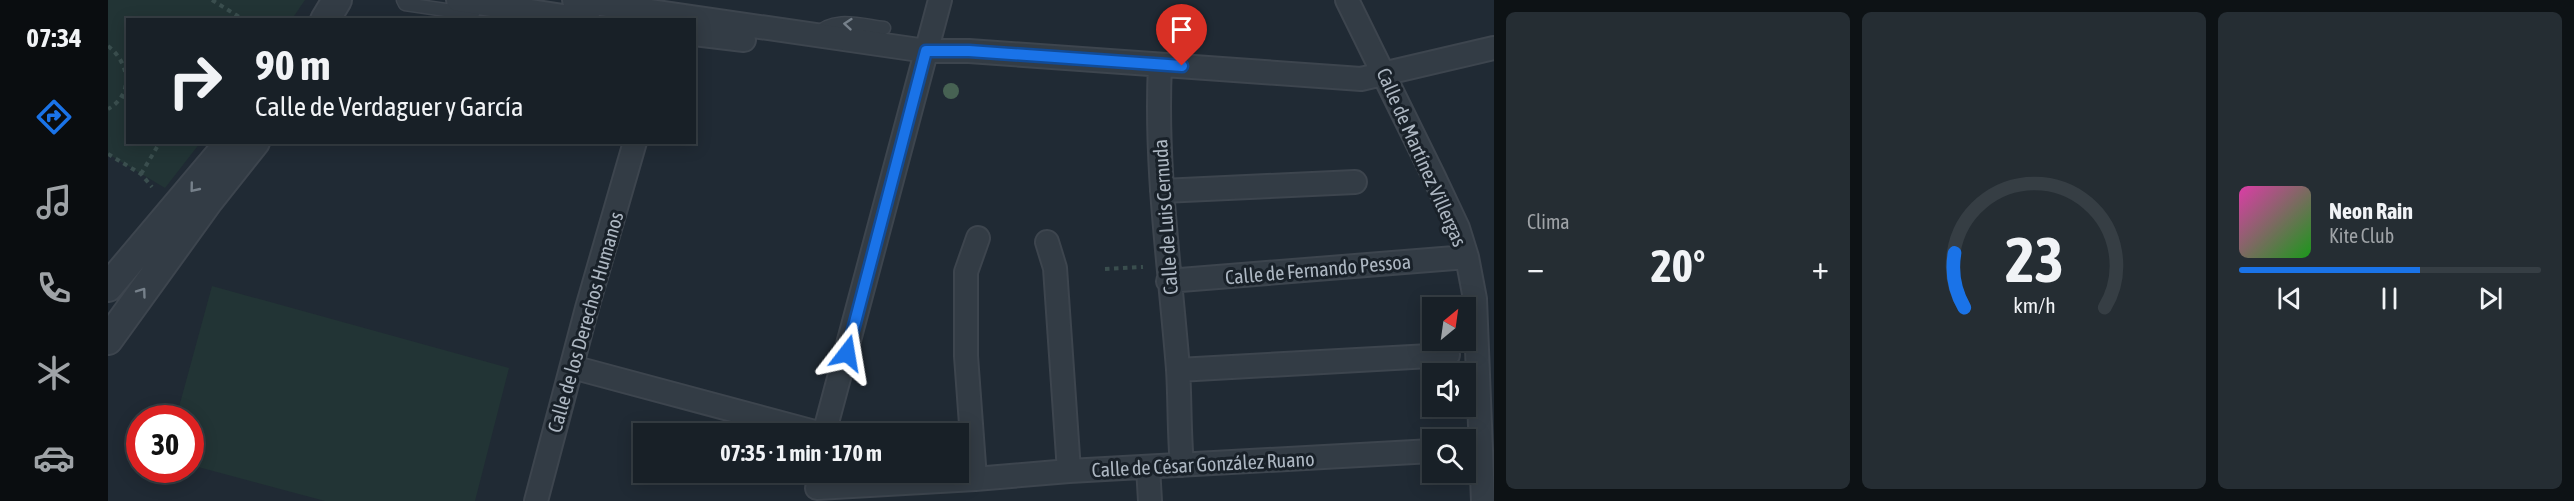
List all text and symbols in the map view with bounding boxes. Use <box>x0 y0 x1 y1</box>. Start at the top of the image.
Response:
pin <box>1156 4 1207 66</box>
icon: arrive <box>1165 13 1198 46</box>
one-way arrow <box>843 18 852 31</box>
text: 07:34 <box>26 22 82 53</box>
text: 90 m <box>255 41 330 89</box>
icon: right <box>156 42 234 120</box>
street label: Calle de Martínez Villergas <box>1372 64 1472 250</box>
text: Calle de Verdaguer y García <box>255 91 523 122</box>
icon: directions <box>33 96 75 138</box>
street label: Calle de Luis Cernuda <box>1148 139 1182 295</box>
icon: music <box>33 181 75 223</box>
one-way arrow <box>190 181 201 192</box>
text: Neon Rain <box>2329 198 2413 224</box>
street label: Calle de los Derechos Humanos <box>542 209 628 435</box>
text: Clima <box>1527 210 1570 233</box>
text: 23 <box>2005 224 2063 295</box>
text: Kite Club <box>2329 224 2394 247</box>
text: 20° <box>1651 240 1705 292</box>
text: − <box>1527 248 1544 286</box>
text: + <box>1812 248 1829 286</box>
street label: Calle de Fernando Pessoa <box>1224 249 1412 289</box>
icon: phone <box>33 267 75 309</box>
icon: previous <box>2273 282 2306 315</box>
icon: pause <box>2373 282 2406 315</box>
icon: next <box>2474 282 2507 315</box>
one-way arrow <box>135 288 146 299</box>
text: km/h <box>2013 293 2055 318</box>
north arrow <box>1422 297 1476 351</box>
map controls <box>1422 297 1476 483</box>
position arrow <box>815 321 879 385</box>
icon: climate <box>33 352 75 394</box>
button: sound <box>1422 363 1476 417</box>
speed limit sign: 30 <box>126 405 204 483</box>
button: search <box>1422 429 1476 483</box>
icon: car <box>33 437 75 479</box>
text: 07:35 · 1 min · 170 m <box>720 440 882 466</box>
street label: Calle de César González Ruano <box>1091 447 1315 481</box>

